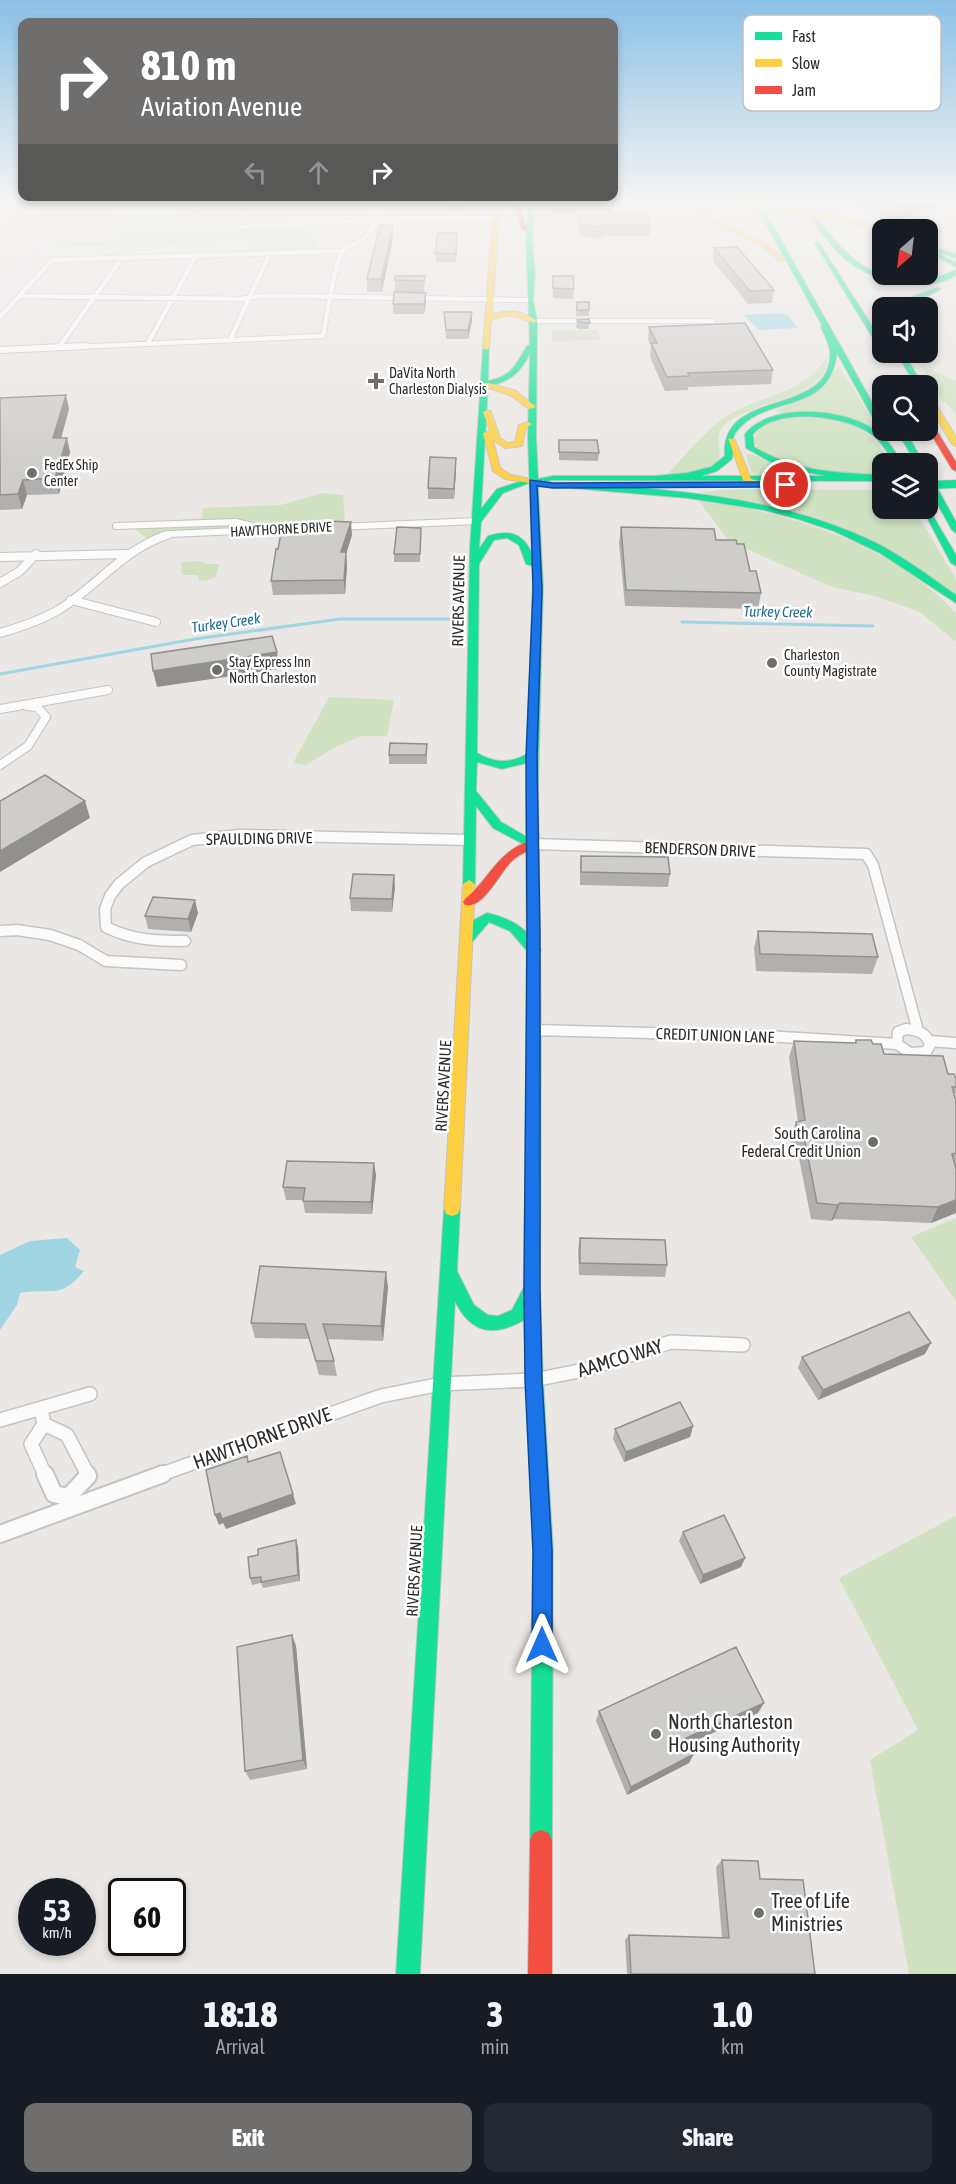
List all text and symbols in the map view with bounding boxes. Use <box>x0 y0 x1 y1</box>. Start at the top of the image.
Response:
legend <box>743 15 941 111</box>
text: Fast <box>792 27 816 45</box>
text: 810 m <box>141 41 236 89</box>
icon: right <box>42 42 120 120</box>
text: Slow <box>792 54 820 72</box>
text: Jam <box>792 81 816 99</box>
text: Aviation Avenue <box>141 91 302 122</box>
icon: left <box>239 156 272 189</box>
icon: ahead <box>302 156 335 189</box>
icon: right <box>365 156 398 189</box>
north arrow <box>872 219 938 285</box>
map controls <box>872 219 938 519</box>
button: sound <box>872 297 938 363</box>
place label: DaVita North Charleston Dialysis <box>389 365 487 397</box>
marker: DaVita North Charleston Dialysis <box>367 372 385 390</box>
button: search <box>872 375 938 441</box>
button: layers <box>872 453 938 519</box>
place label: FedEx Ship Center <box>44 457 99 489</box>
pin <box>760 459 811 510</box>
marker: FedEx Ship Center <box>25 466 39 480</box>
icon: arrive <box>769 468 802 501</box>
street label: HAWTHORNE DRIVE <box>230 518 332 540</box>
street label: RIVERS AVENUE <box>448 555 468 647</box>
water label: Turkey Creek <box>743 602 813 621</box>
water label: Turkey Creek <box>190 609 262 636</box>
place label: Charleston County Magistrate <box>784 647 877 679</box>
place label: Stay Express Inn North Charleston <box>229 654 316 686</box>
marker: Charleston County Magistrate <box>765 656 779 670</box>
marker: Stay Express Inn North Charleston <box>210 663 224 677</box>
street label: SPAULDING DRIVE <box>206 828 312 848</box>
street label: BENDERSON DRIVE <box>644 838 756 860</box>
street label: CREDIT UNION LANE <box>655 1024 775 1046</box>
street label: RIVERS AVENUE <box>432 1040 454 1132</box>
place label: South Carolina Federal Credit Union <box>741 1124 861 1160</box>
marker: South Carolina Federal Credit Union <box>866 1135 880 1149</box>
street label: AAMCO WAY <box>574 1334 665 1381</box>
street label: HAWTHORNE DRIVE <box>190 1402 334 1473</box>
street label: RIVERS AVENUE <box>403 1525 425 1617</box>
position arrow <box>510 1613 574 1677</box>
place label: North Charleston Housing Authority <box>668 1710 800 1756</box>
marker: North Charleston Housing Authority <box>649 1727 663 1741</box>
speed limit sign: 60 <box>108 1878 186 1956</box>
place label: Tree of Life Ministries <box>771 1889 850 1935</box>
text: 53 <box>43 1893 71 1927</box>
marker: Tree of Life Ministries <box>752 1906 766 1920</box>
text: km/h <box>42 1924 72 1941</box>
text: 18:18 <box>203 1993 277 2035</box>
text: 3 <box>486 1993 503 2035</box>
text: 1.0 <box>713 1993 753 2035</box>
text: Arrival <box>216 2035 265 2058</box>
text: min <box>481 2035 509 2058</box>
text: km <box>721 2035 744 2058</box>
button: Exit <box>24 2103 472 2172</box>
button: Share <box>484 2103 932 2172</box>

